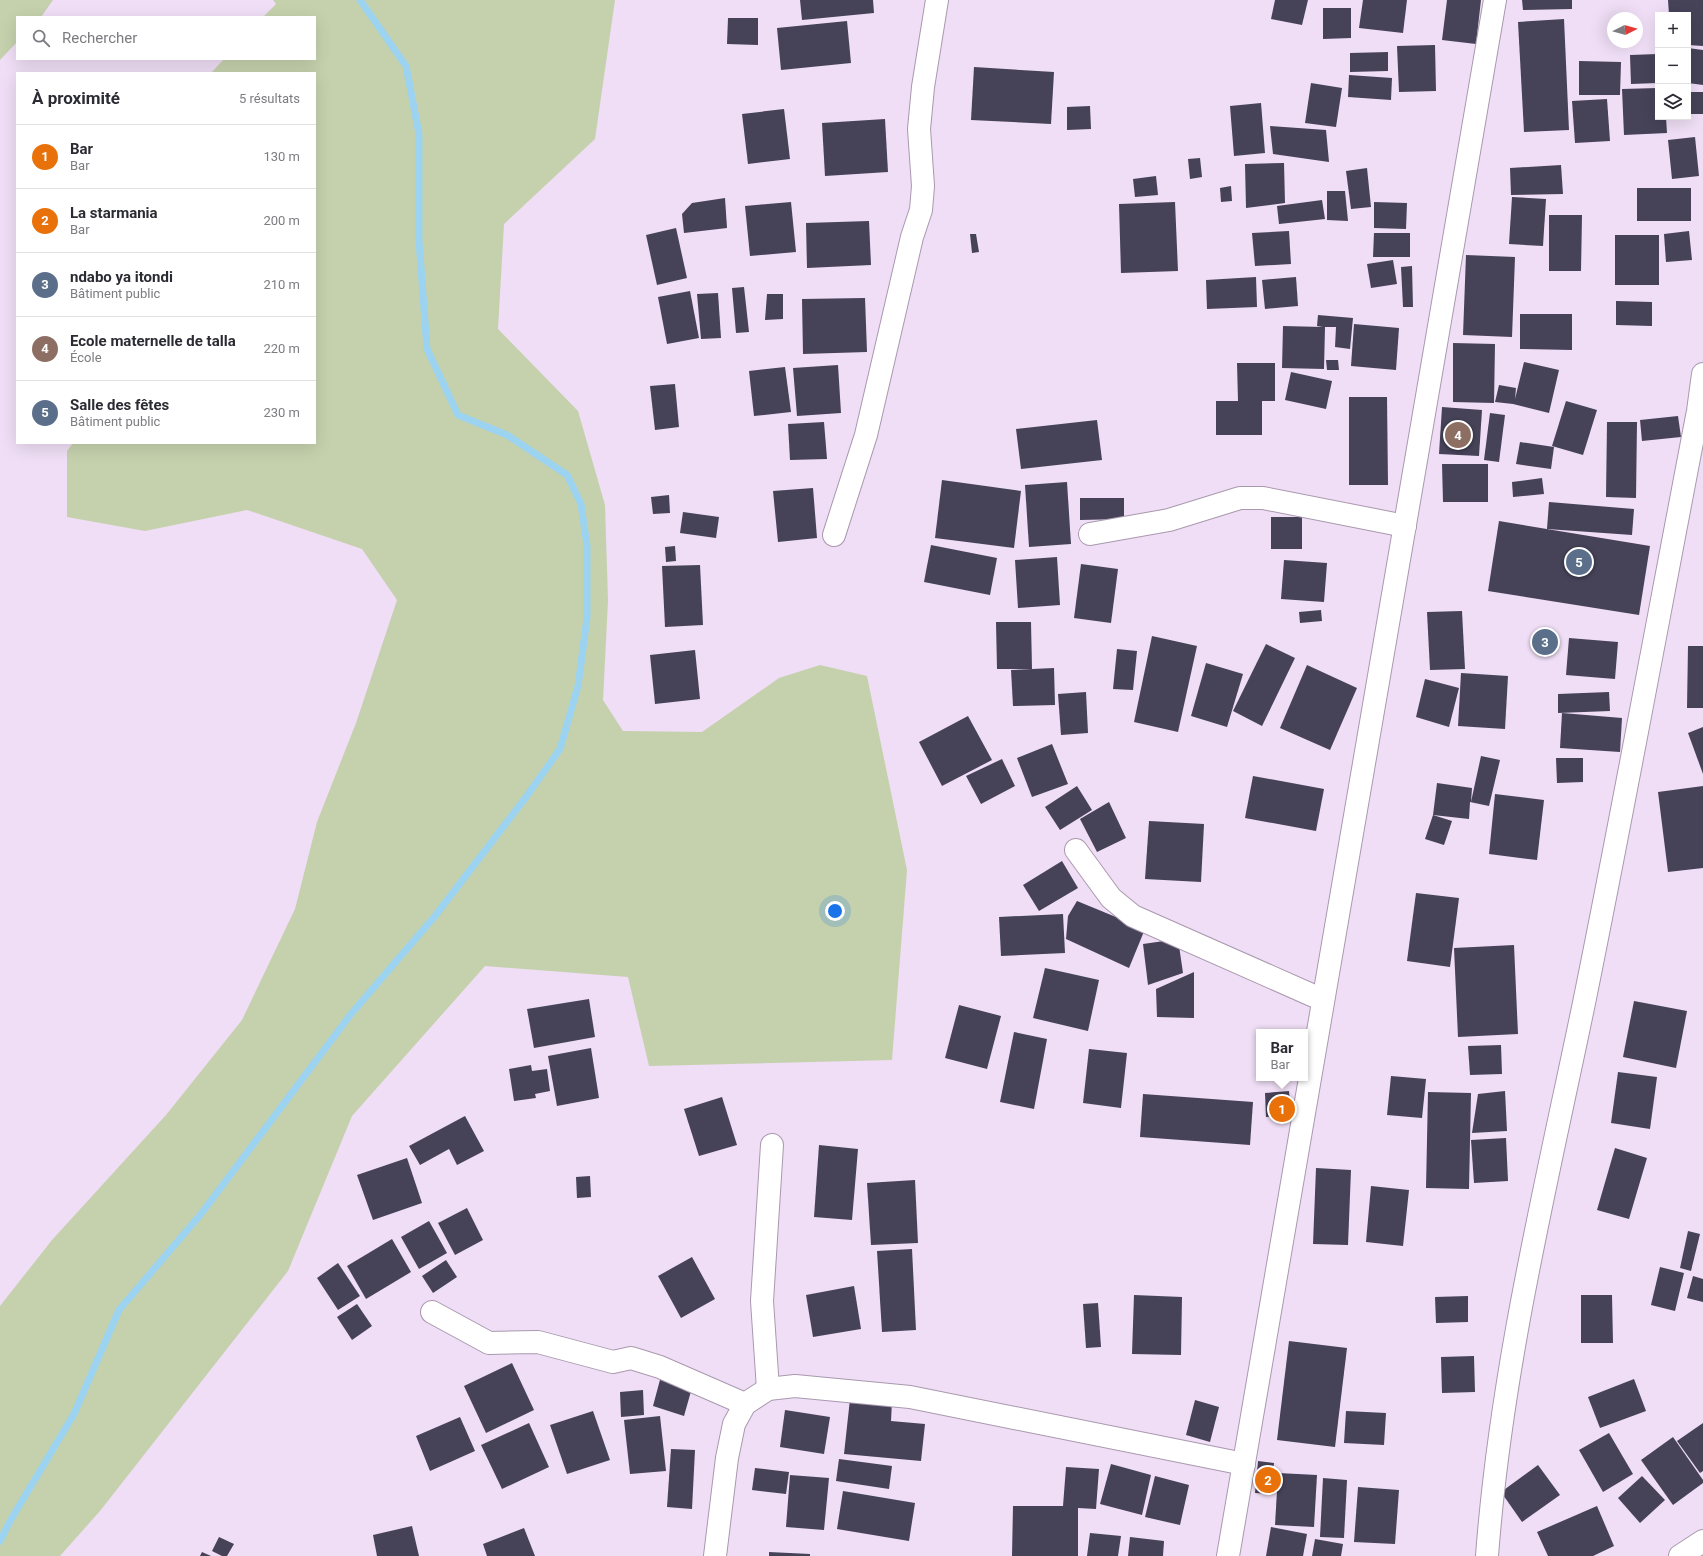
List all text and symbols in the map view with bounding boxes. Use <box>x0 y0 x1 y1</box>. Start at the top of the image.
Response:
north arrow <box>1607 12 1643 48</box>
map controls <box>1655 12 1691 120</box>
button: + <box>1655 12 1691 48</box>
search box <box>16 16 316 60</box>
icon: search <box>30 27 52 49</box>
text: Rechercher <box>62 29 137 47</box>
button: − <box>1655 48 1691 84</box>
button: layers <box>1655 84 1691 120</box>
text: À proximité <box>32 88 120 108</box>
text: 5 résultats <box>239 91 300 106</box>
text: Bar <box>70 140 93 158</box>
text: 1 <box>41 149 49 164</box>
text: 130 m <box>263 149 300 164</box>
text: Bar <box>70 158 90 173</box>
text: La starmania <box>70 204 158 222</box>
text: 2 <box>41 213 49 228</box>
text: 200 m <box>263 213 300 228</box>
text: Bar <box>70 222 90 237</box>
text: ndabo ya itondi <box>70 268 173 286</box>
text: 3 <box>41 277 49 292</box>
text: 210 m <box>263 277 300 292</box>
text: Bâtiment public <box>70 286 160 301</box>
text: Ecole maternelle de talla <box>70 332 236 350</box>
text: 4 <box>41 341 49 356</box>
text: 220 m <box>263 341 300 356</box>
text: École <box>70 350 102 365</box>
text: Salle des fêtes <box>70 396 169 414</box>
text: 5 <box>41 405 49 420</box>
text: 230 m <box>263 405 300 420</box>
text: Bâtiment public <box>70 414 160 429</box>
pin: 4 <box>1445 420 1471 450</box>
pin: 5 <box>1566 547 1592 577</box>
pin: 3 <box>1532 627 1558 657</box>
your location <box>825 901 845 921</box>
popup <box>1256 1029 1308 1081</box>
text: Bar <box>1270 1039 1294 1057</box>
text: Bar <box>1270 1057 1290 1072</box>
pin: 1 <box>1269 1094 1295 1124</box>
pin: 2 <box>1255 1465 1281 1495</box>

